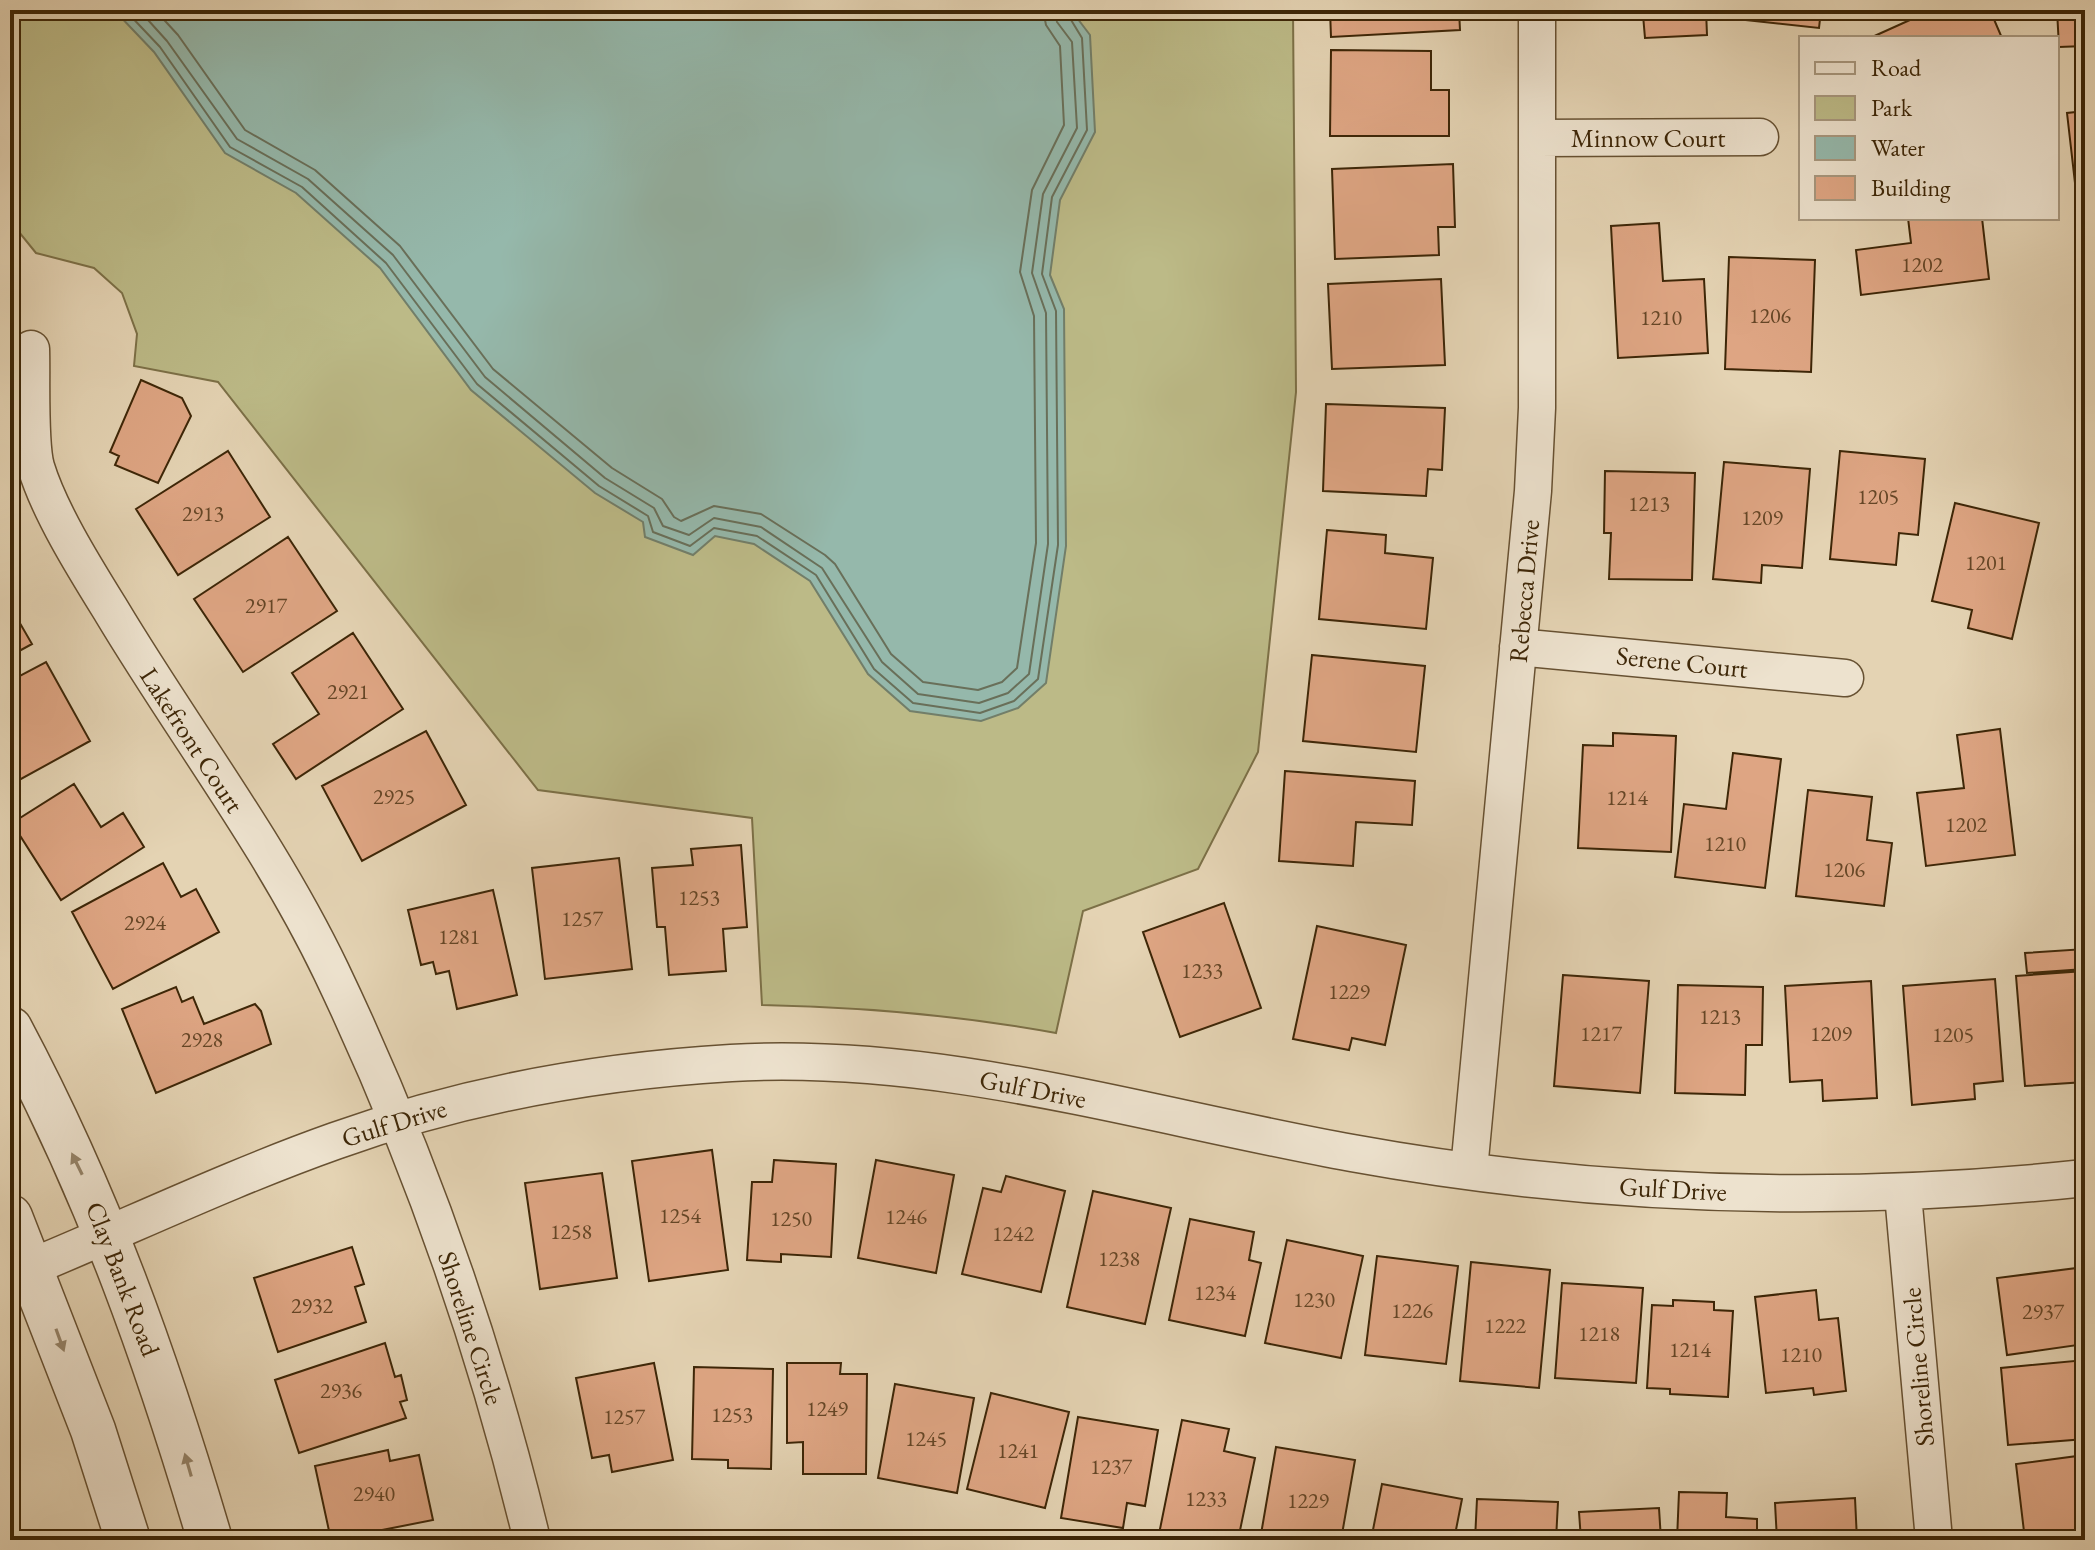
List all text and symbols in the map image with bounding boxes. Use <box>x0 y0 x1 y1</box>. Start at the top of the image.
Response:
legend <box>1799 36 2059 220</box>
text: Road <box>1871 52 1922 83</box>
text: Park <box>1871 92 1913 123</box>
street label: Minnow Court <box>1571 121 1725 155</box>
text: Water <box>1871 132 1925 163</box>
text: Building <box>1871 172 1951 203</box>
house number: 1202 <box>1901 250 1944 279</box>
house number: 1206 <box>1749 301 1792 330</box>
house number: 1210 <box>1640 303 1683 332</box>
house number: 1205 <box>1857 482 1899 511</box>
house number: 1213 <box>1628 489 1670 518</box>
house number: 2913 <box>182 499 224 528</box>
house number: 1209 <box>1741 503 1784 532</box>
street label: Rebecca Drive <box>1501 518 1547 664</box>
house number: 1201 <box>1965 548 2007 577</box>
house number: 2917 <box>245 591 288 620</box>
street label: Serene Court <box>1615 638 1749 686</box>
street label: Lakefront Court <box>132 661 252 819</box>
house number: 2921 <box>327 677 369 706</box>
house number: 2925 <box>373 782 415 811</box>
house number: 1214 <box>1606 783 1649 812</box>
house number: 1202 <box>1945 810 1988 839</box>
house number: 1210 <box>1704 829 1747 858</box>
house number: 1206 <box>1823 855 1866 884</box>
house number: 1253 <box>678 883 720 912</box>
house number: 1257 <box>561 904 604 933</box>
house number: 2924 <box>124 908 167 937</box>
house number: 1281 <box>438 922 480 951</box>
house number: 1233 <box>1181 956 1223 985</box>
house number: 1229 <box>1328 977 1371 1006</box>
house number: 1213 <box>1699 1002 1741 1031</box>
house number: 1217 <box>1580 1019 1623 1048</box>
house number: 1209 <box>1810 1019 1853 1048</box>
house number: 1205 <box>1932 1020 1974 1049</box>
house number: 2928 <box>181 1025 223 1054</box>
street label: Gulf Drive <box>977 1062 1089 1116</box>
street label: Gulf Drive <box>337 1091 451 1155</box>
one-way arrow <box>70 1152 84 1176</box>
street label: Gulf Drive <box>1618 1169 1728 1209</box>
street label: Clay Bank Road <box>78 1197 168 1362</box>
house number: 1254 <box>659 1201 702 1230</box>
house number: 1246 <box>885 1202 928 1231</box>
house number: 1250 <box>770 1204 813 1233</box>
house number: 1258 <box>550 1217 592 1246</box>
house number: 1242 <box>992 1219 1035 1248</box>
house number: 1238 <box>1098 1244 1140 1273</box>
street label: Shoreline Circle <box>430 1247 512 1409</box>
house number: 1234 <box>1194 1278 1237 1307</box>
house number: 1230 <box>1293 1285 1336 1314</box>
street label: Shoreline Circle <box>1894 1286 1942 1448</box>
house number: 2932 <box>291 1291 334 1320</box>
house number: 1226 <box>1391 1296 1434 1325</box>
house number: 2937 <box>2022 1297 2065 1326</box>
house number: 1222 <box>1484 1311 1527 1340</box>
house number: 1218 <box>1578 1319 1620 1348</box>
one-way arrow <box>54 1328 67 1352</box>
house number: 1214 <box>1669 1335 1712 1364</box>
house number: 1210 <box>1780 1340 1823 1369</box>
house number: 2936 <box>320 1376 363 1405</box>
house number: 1249 <box>806 1394 849 1423</box>
house number: 1253 <box>711 1400 753 1429</box>
house number: 1257 <box>603 1402 646 1431</box>
house number: 1245 <box>905 1424 947 1453</box>
house number: 1241 <box>997 1436 1039 1465</box>
house number: 1237 <box>1090 1452 1133 1481</box>
one-way arrow <box>181 1453 194 1477</box>
house number: 2940 <box>353 1479 396 1508</box>
house number: 1233 <box>1185 1484 1227 1513</box>
house number: 1229 <box>1287 1486 1330 1515</box>

